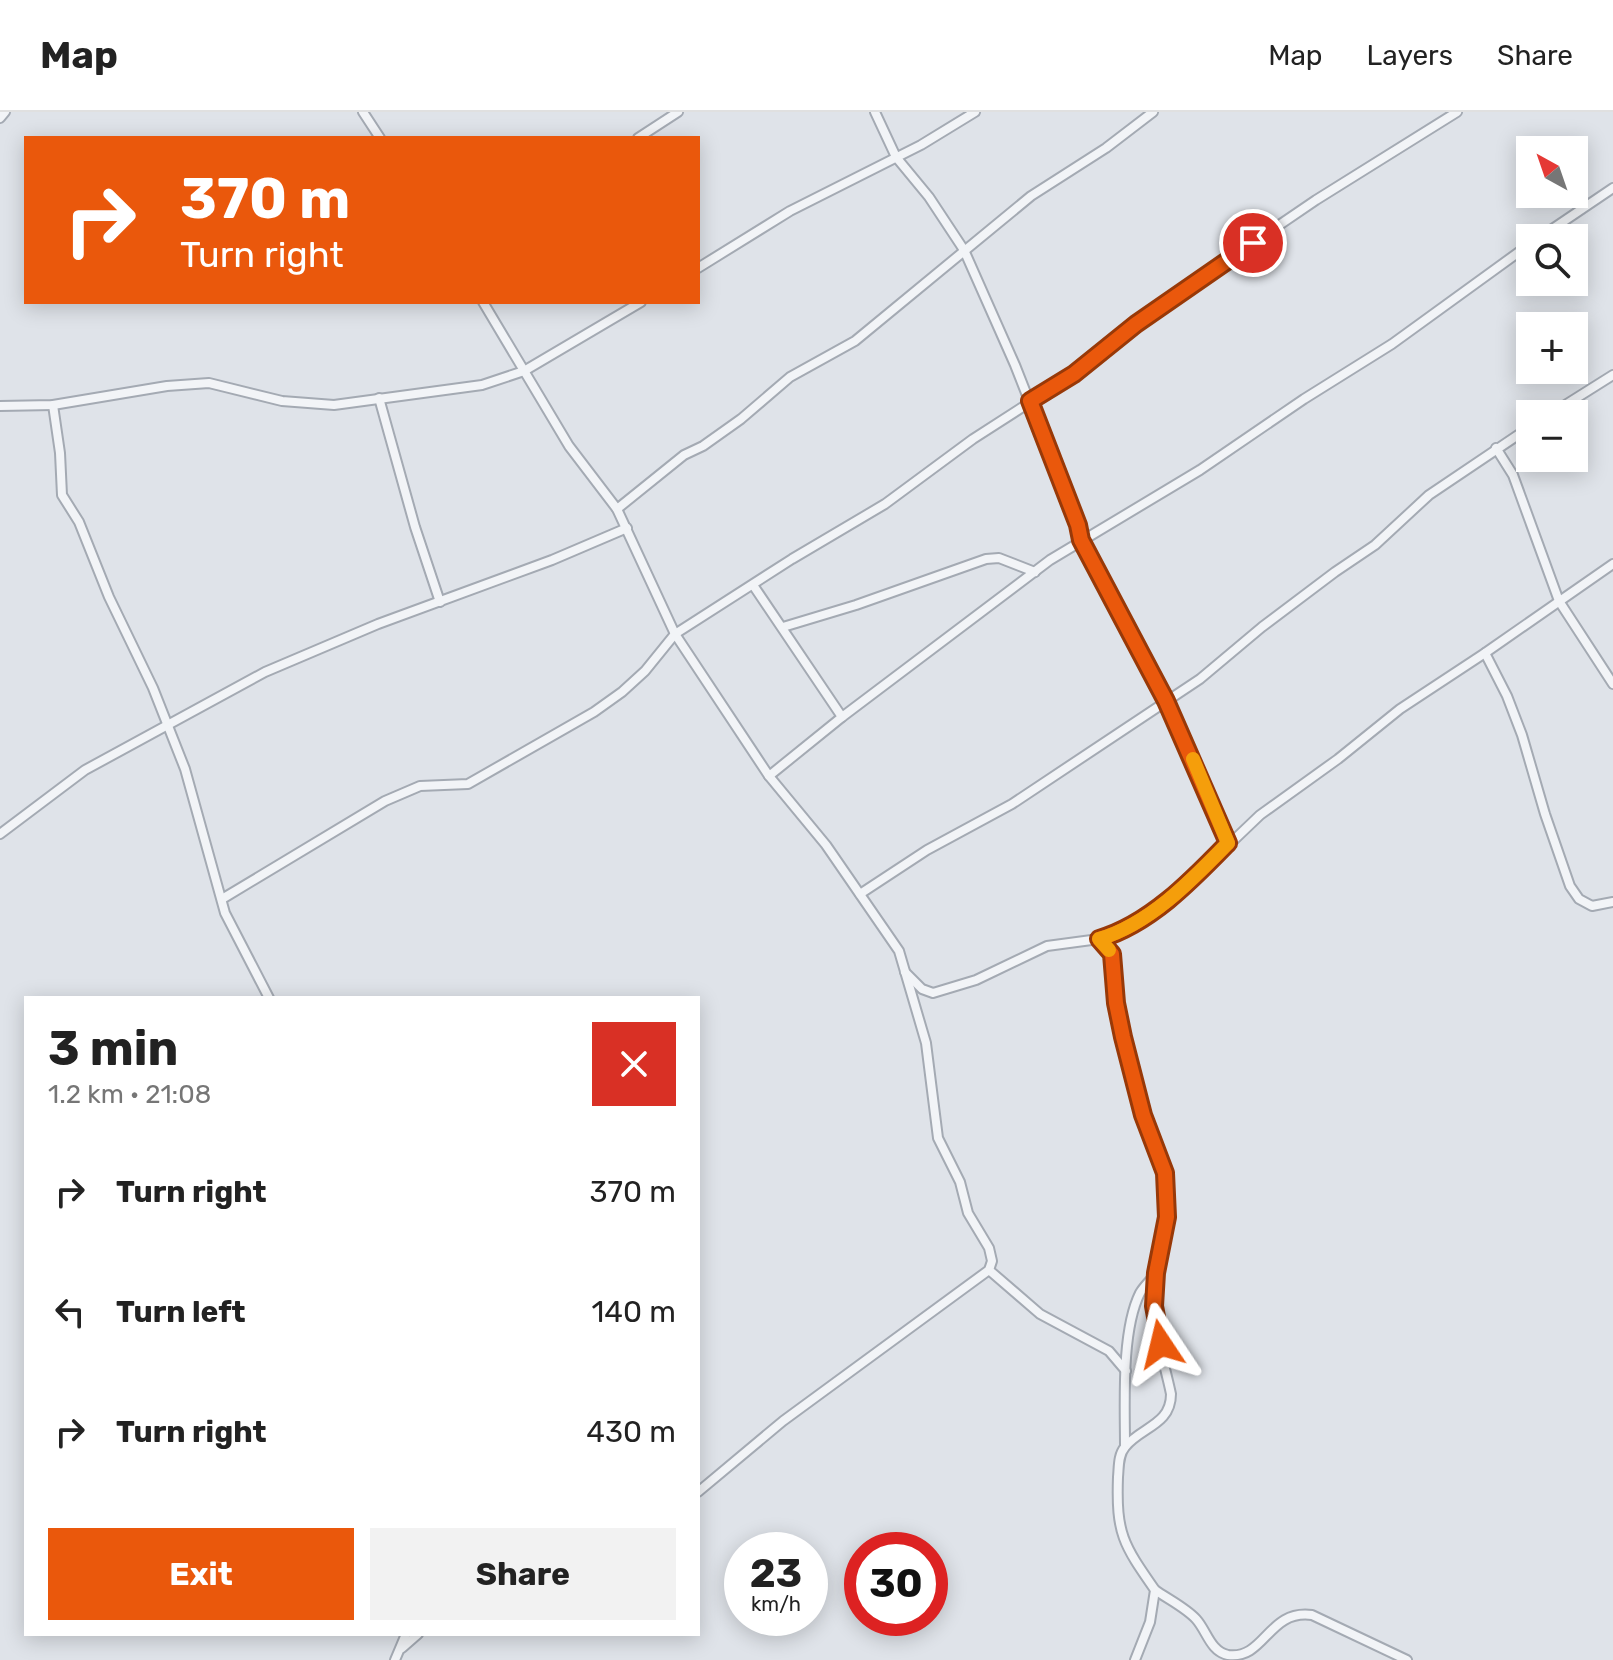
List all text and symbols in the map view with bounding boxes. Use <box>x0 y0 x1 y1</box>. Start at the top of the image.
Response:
text: Map <box>40 32 118 78</box>
text: Map <box>1268 39 1323 72</box>
text: Layers <box>1367 39 1453 72</box>
text: Share <box>1497 39 1573 72</box>
north arrow <box>1516 136 1588 208</box>
map controls <box>1516 136 1588 472</box>
text: 370 m <box>180 166 350 232</box>
icon: right <box>48 168 152 272</box>
pin <box>1219 209 1287 277</box>
icon: arrive <box>1231 221 1275 265</box>
button: search <box>1516 224 1588 296</box>
text: Turn right <box>180 233 344 276</box>
button: + <box>1516 312 1588 384</box>
button: − <box>1516 400 1588 472</box>
text: 3 min <box>48 1020 178 1077</box>
button: close <box>592 1022 676 1106</box>
text: 1.2 km · 21:08 <box>48 1079 211 1110</box>
icon: right <box>48 1170 92 1214</box>
text: Turn right <box>116 1174 267 1210</box>
text: 370 m <box>590 1174 676 1210</box>
icon: left <box>48 1290 92 1334</box>
text: Turn left <box>116 1294 246 1330</box>
text: 140 m <box>591 1294 676 1330</box>
position arrow <box>1119 1302 1203 1386</box>
icon: right <box>48 1410 92 1454</box>
text: Turn right <box>116 1414 267 1450</box>
text: 430 m <box>586 1414 676 1450</box>
button: Exit <box>48 1528 354 1620</box>
button: Share <box>370 1528 676 1620</box>
speed limit sign: 30 <box>844 1532 948 1636</box>
text: 23 <box>750 1550 802 1597</box>
text: km/h <box>751 1592 801 1616</box>

